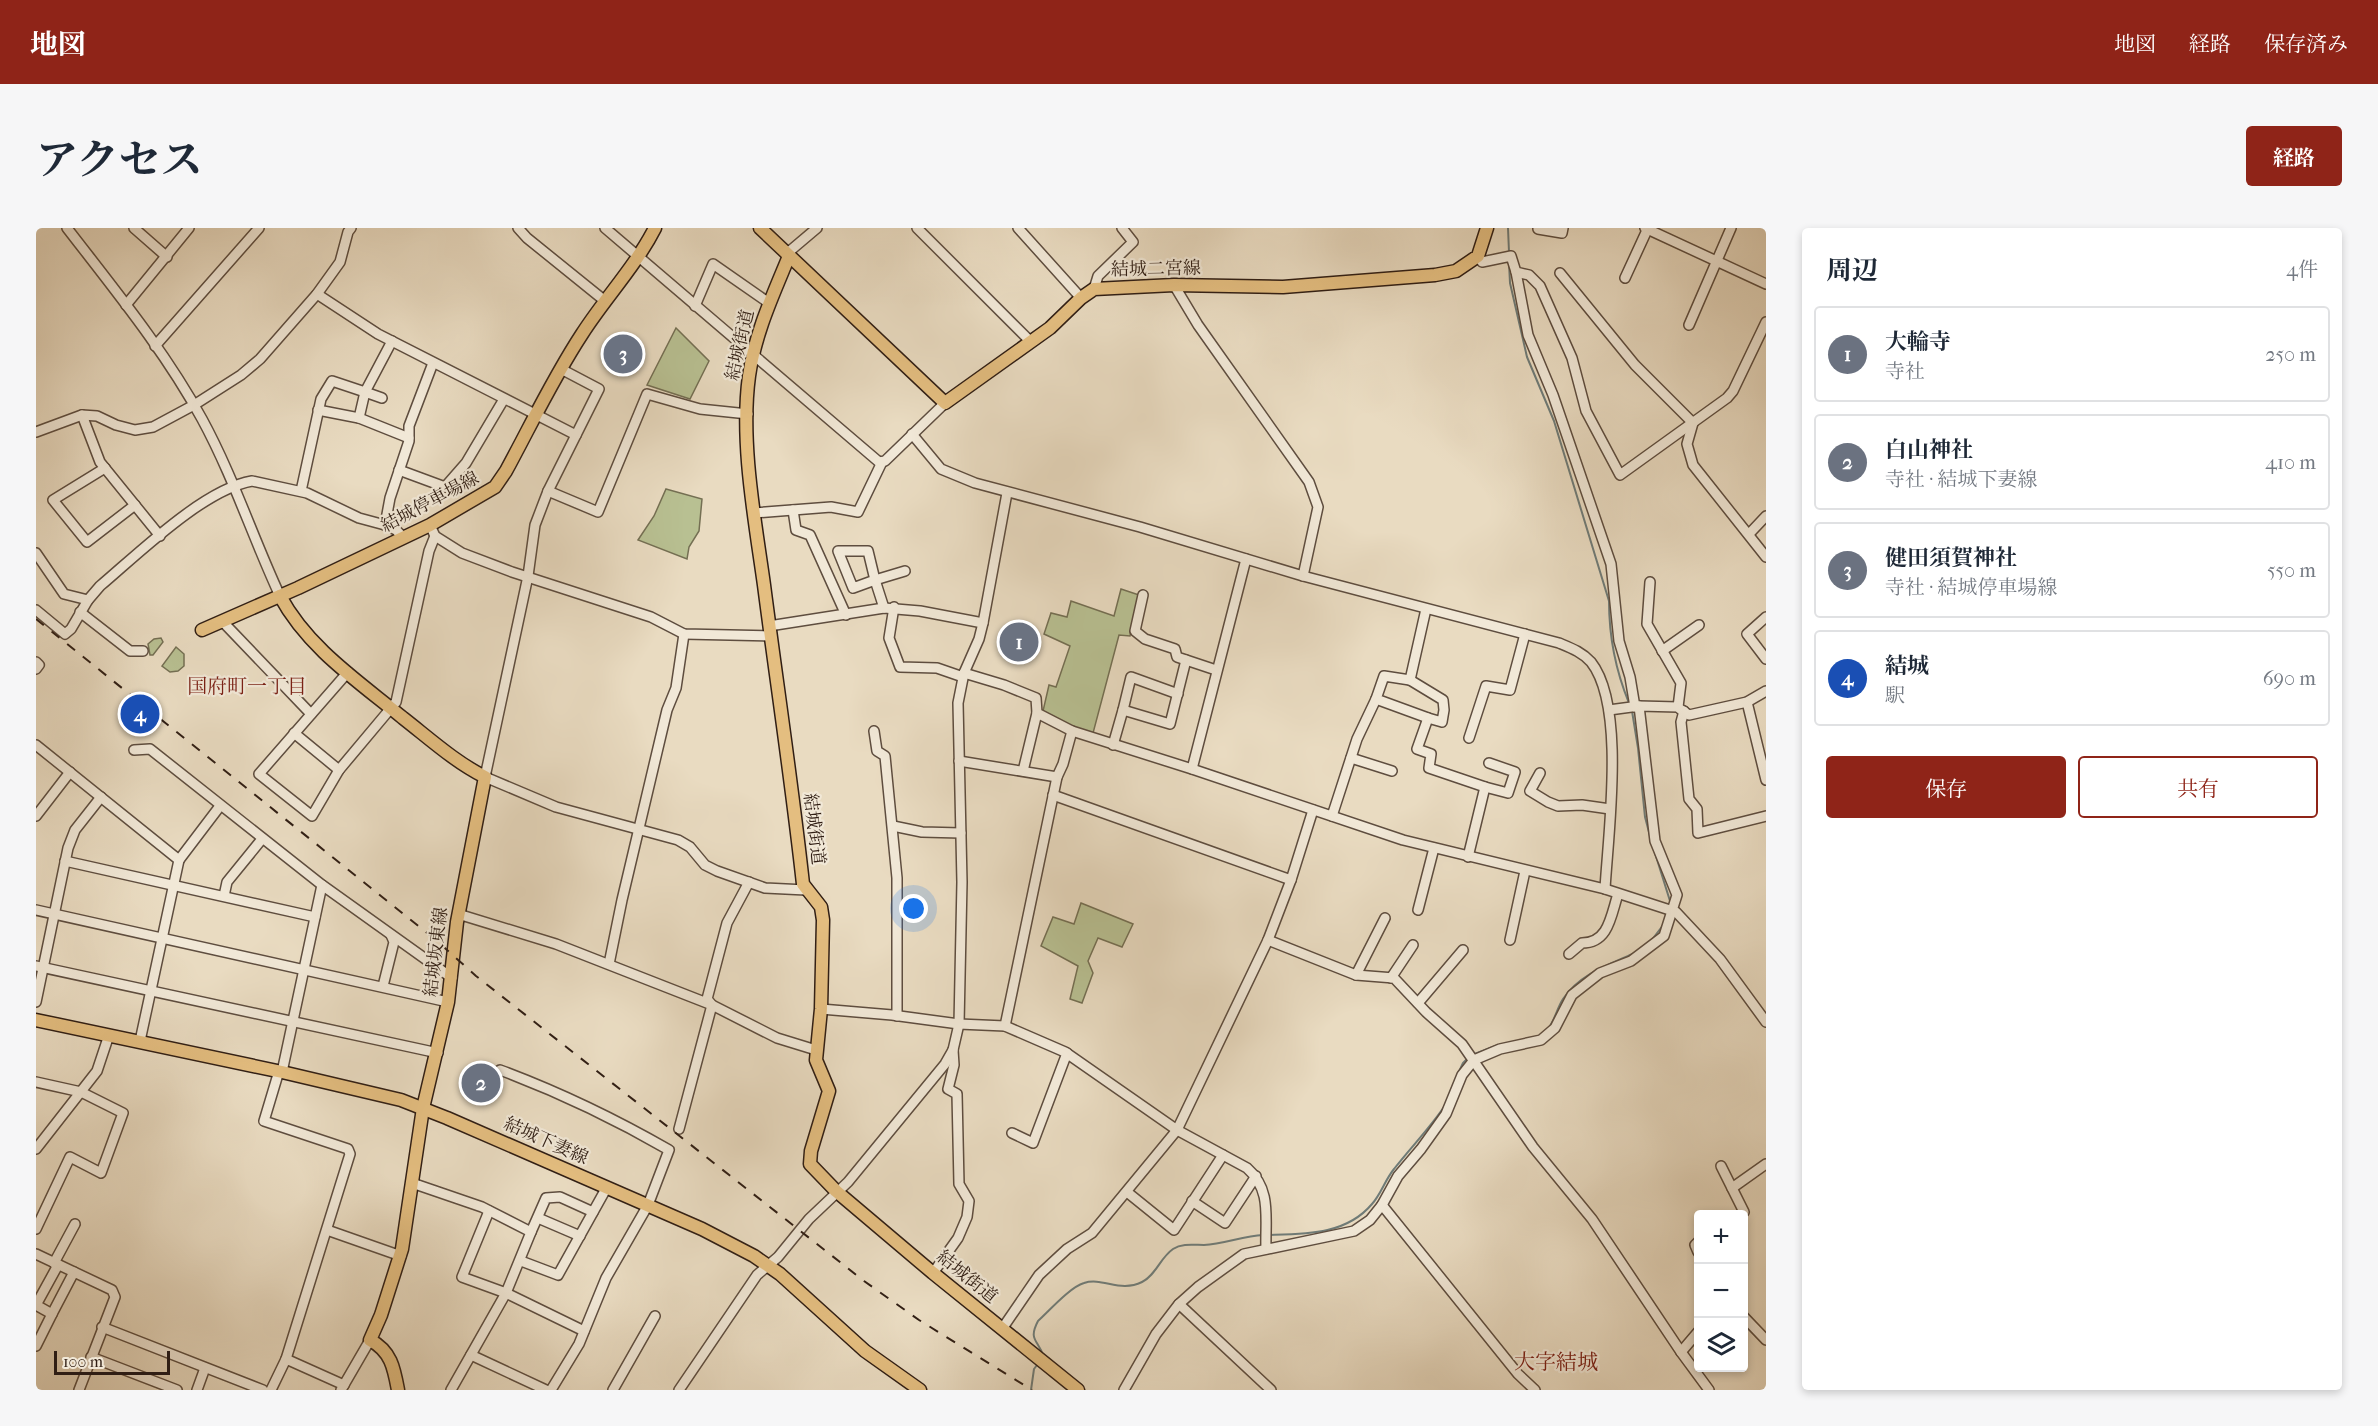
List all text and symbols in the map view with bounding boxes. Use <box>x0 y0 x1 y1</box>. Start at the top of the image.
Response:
text: 地図 <box>30 28 86 61</box>
text: 地図 <box>2114 32 2156 56</box>
text: 経路 <box>2189 32 2231 56</box>
text: 保存済み <box>2264 32 2348 56</box>
button: 経路 <box>2246 126 2342 186</box>
text: アクセス <box>36 136 203 185</box>
text: 周辺 <box>1826 255 1878 286</box>
street label: 結城二宮線 <box>1111 258 1201 280</box>
text: 4件 <box>2286 258 2318 281</box>
street label: 結城街道 <box>722 308 758 382</box>
text: 大輪寺 <box>1885 329 1951 355</box>
pin: 3 <box>604 332 642 376</box>
text: 1 <box>1844 343 1851 366</box>
text: 250 m <box>2265 343 2316 366</box>
text: 寺社 <box>1885 360 1925 383</box>
text: 白山神社 <box>1885 437 1973 463</box>
text: 2 <box>1842 451 1853 474</box>
text: 410 m <box>2265 451 2316 474</box>
street label: 結城停車場線 <box>377 467 483 537</box>
text: 寺社 · 結城下妻線 <box>1885 468 2038 491</box>
text: 健田須賀神社 <box>1885 545 2017 571</box>
text: 3 <box>1843 559 1852 582</box>
text: 550 m <box>2267 559 2316 582</box>
text: 寺社 · 結城停車場線 <box>1885 576 2058 599</box>
pin: 1 <box>1000 620 1038 664</box>
text: 結城 <box>1885 653 1929 679</box>
text: 4 <box>1842 667 1853 690</box>
text: 690 m <box>2263 667 2316 690</box>
district label: 国府町一丁目 <box>187 675 307 698</box>
text: 駅 <box>1885 684 1905 707</box>
pin: 4 <box>120 692 160 736</box>
button: 保存 <box>1826 756 2066 818</box>
button: 共有 <box>2078 756 2318 818</box>
street label: 結城街道 <box>799 792 829 866</box>
your location <box>899 894 928 923</box>
street label: 結城坂東線 <box>420 906 452 998</box>
pin: 2 <box>462 1060 500 1106</box>
street label: 結城下妻線 <box>501 1113 591 1169</box>
map controls <box>1694 1210 1748 1372</box>
button: + <box>1694 1210 1748 1264</box>
street label: 結城街道 <box>932 1246 1002 1308</box>
button: − <box>1694 1264 1748 1318</box>
button: layers <box>1694 1318 1748 1372</box>
scale bar <box>54 1348 170 1376</box>
district label: 大字結城 <box>1514 1350 1598 1374</box>
text: 100 m <box>63 1352 103 1371</box>

